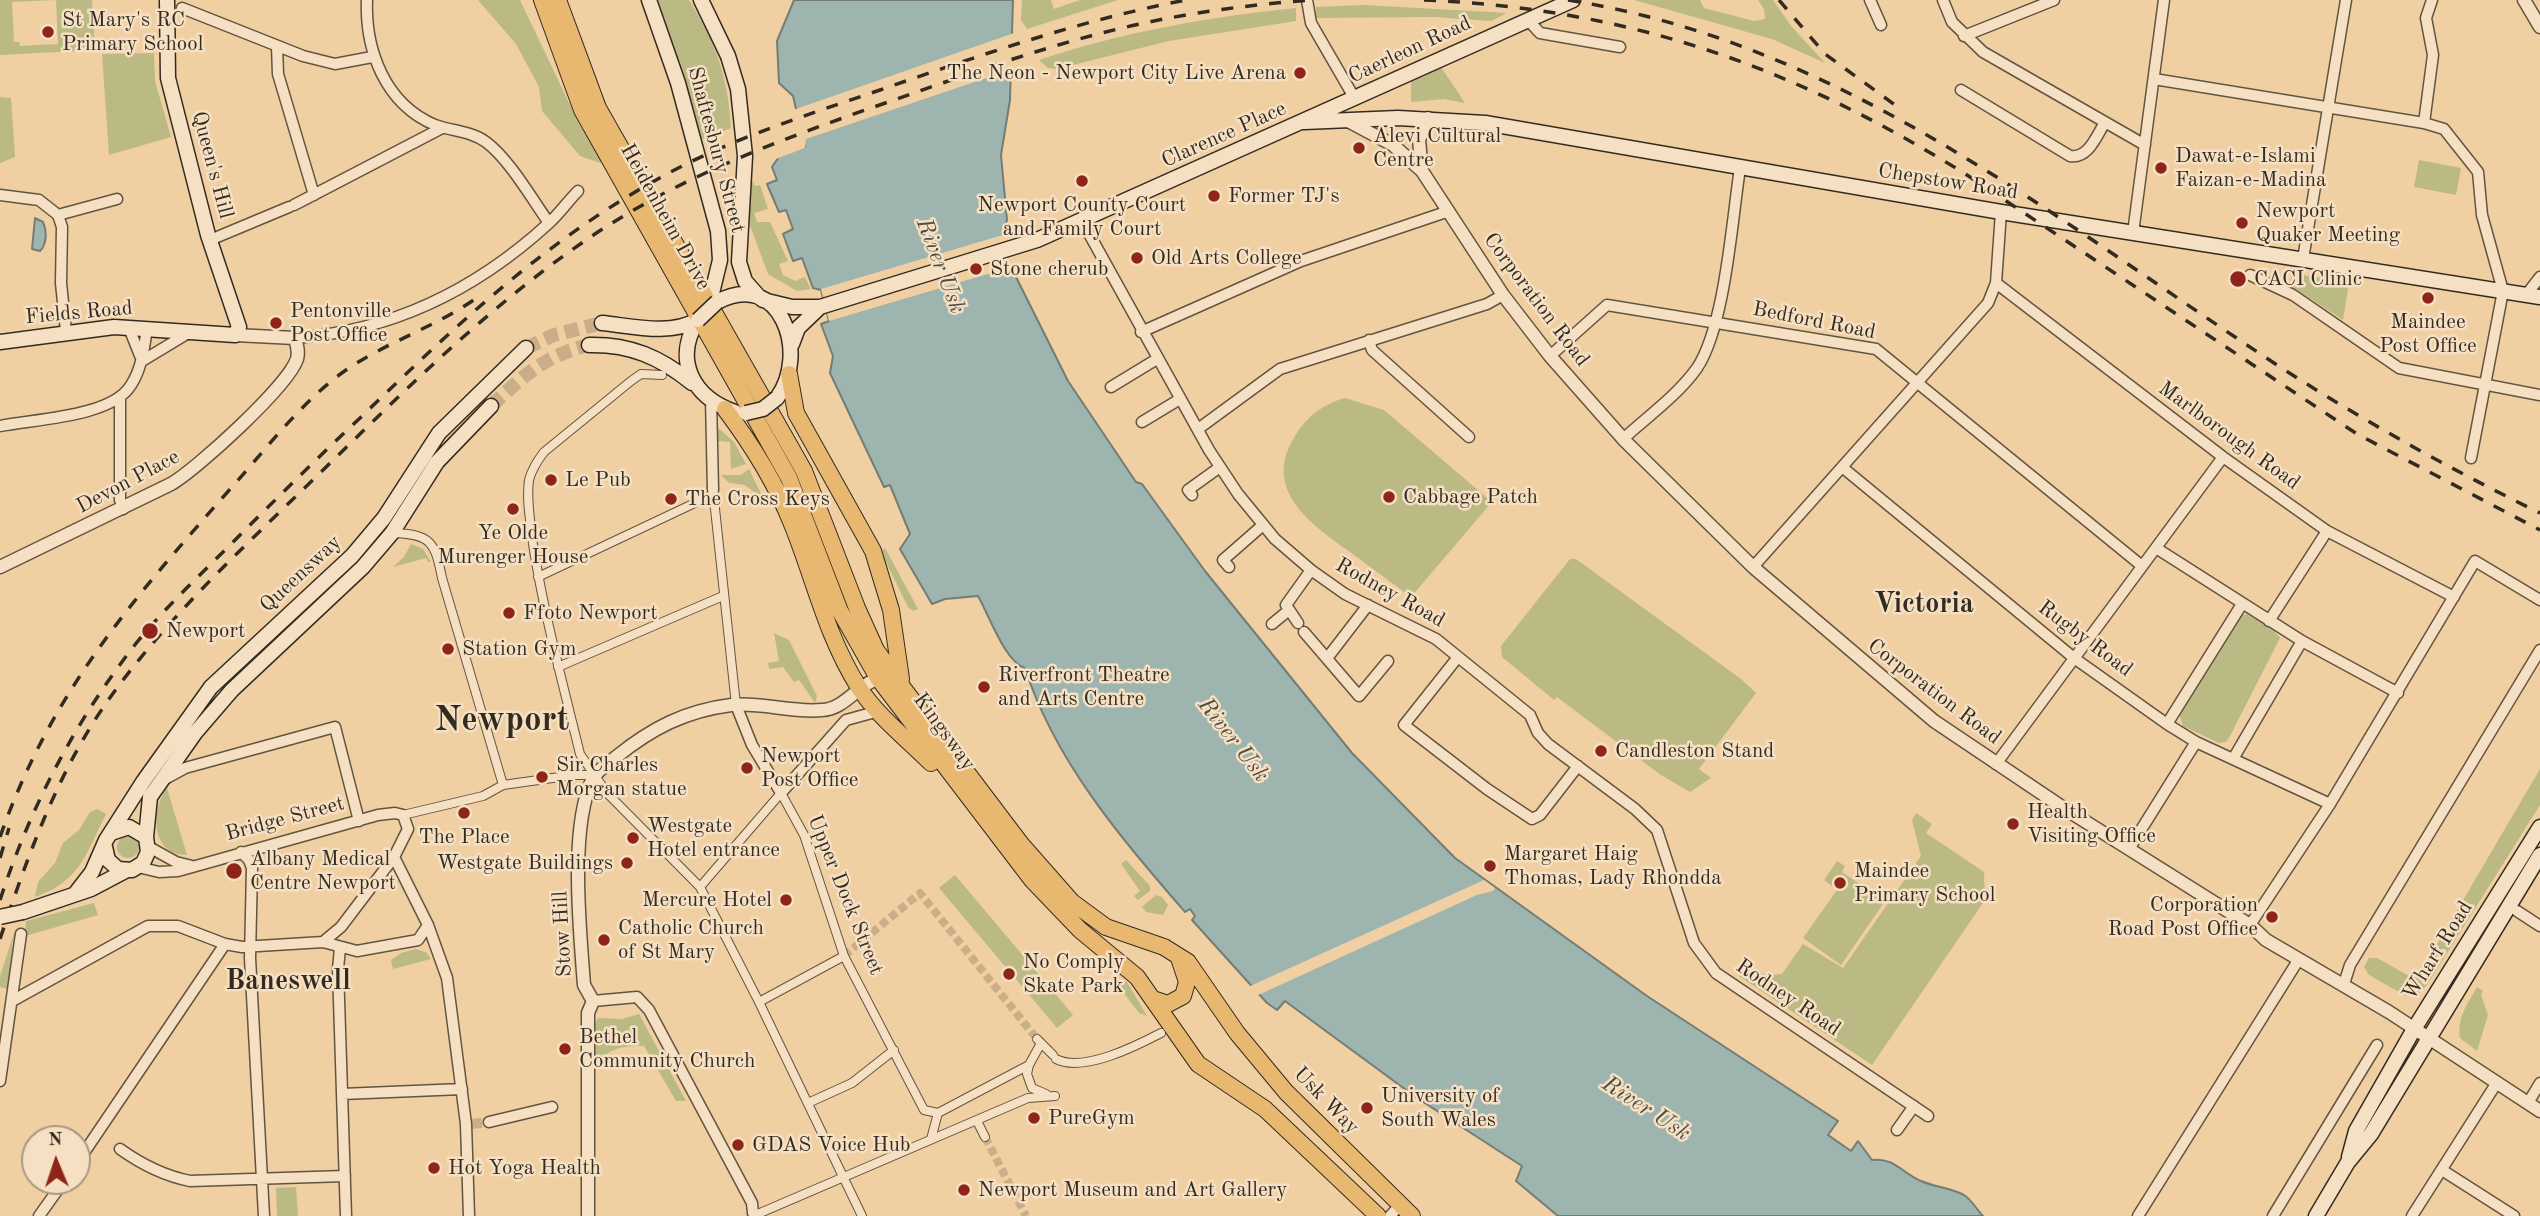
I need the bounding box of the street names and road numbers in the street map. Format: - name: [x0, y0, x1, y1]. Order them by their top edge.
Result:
- street label: Caerleon Road: [1345, 11, 1475, 89]
- street label: Shaftesbury Street: [682, 64, 750, 236]
- street label: Clarence Place: [1158, 96, 1290, 174]
- street label: Queen's Hill: [186, 109, 238, 221]
- street label: Heidenheim Drive: [614, 139, 716, 295]
- street label: Chepstow Road: [1876, 158, 2020, 206]
- street label: Corporation Road: [1478, 228, 1594, 372]
- street label: Fields Road: [24, 296, 134, 330]
- street label: Bedford Road: [1750, 297, 1878, 345]
- street label: Marlborough Road: [2153, 376, 2305, 496]
- street label: Devon Place: [72, 444, 184, 520]
- street label: Queensway: [255, 530, 347, 618]
- street label: Rodney Road: [1331, 553, 1449, 633]
- street label: Rugby Road: [2033, 595, 2137, 683]
- street label: Corporation Road: [1862, 634, 2006, 750]
- street label: Kingsway: [907, 688, 981, 776]
- street label: Bridge Street: [223, 791, 347, 847]
- street label: Upper Dock Street: [801, 811, 889, 979]
- street label: Stow Hill: [548, 890, 578, 978]
- street label: Wharf Road: [2398, 897, 2478, 1005]
- street label: Rodney Road: [1731, 954, 1845, 1042]
- street label: Usk Way: [1288, 1062, 1364, 1140]

